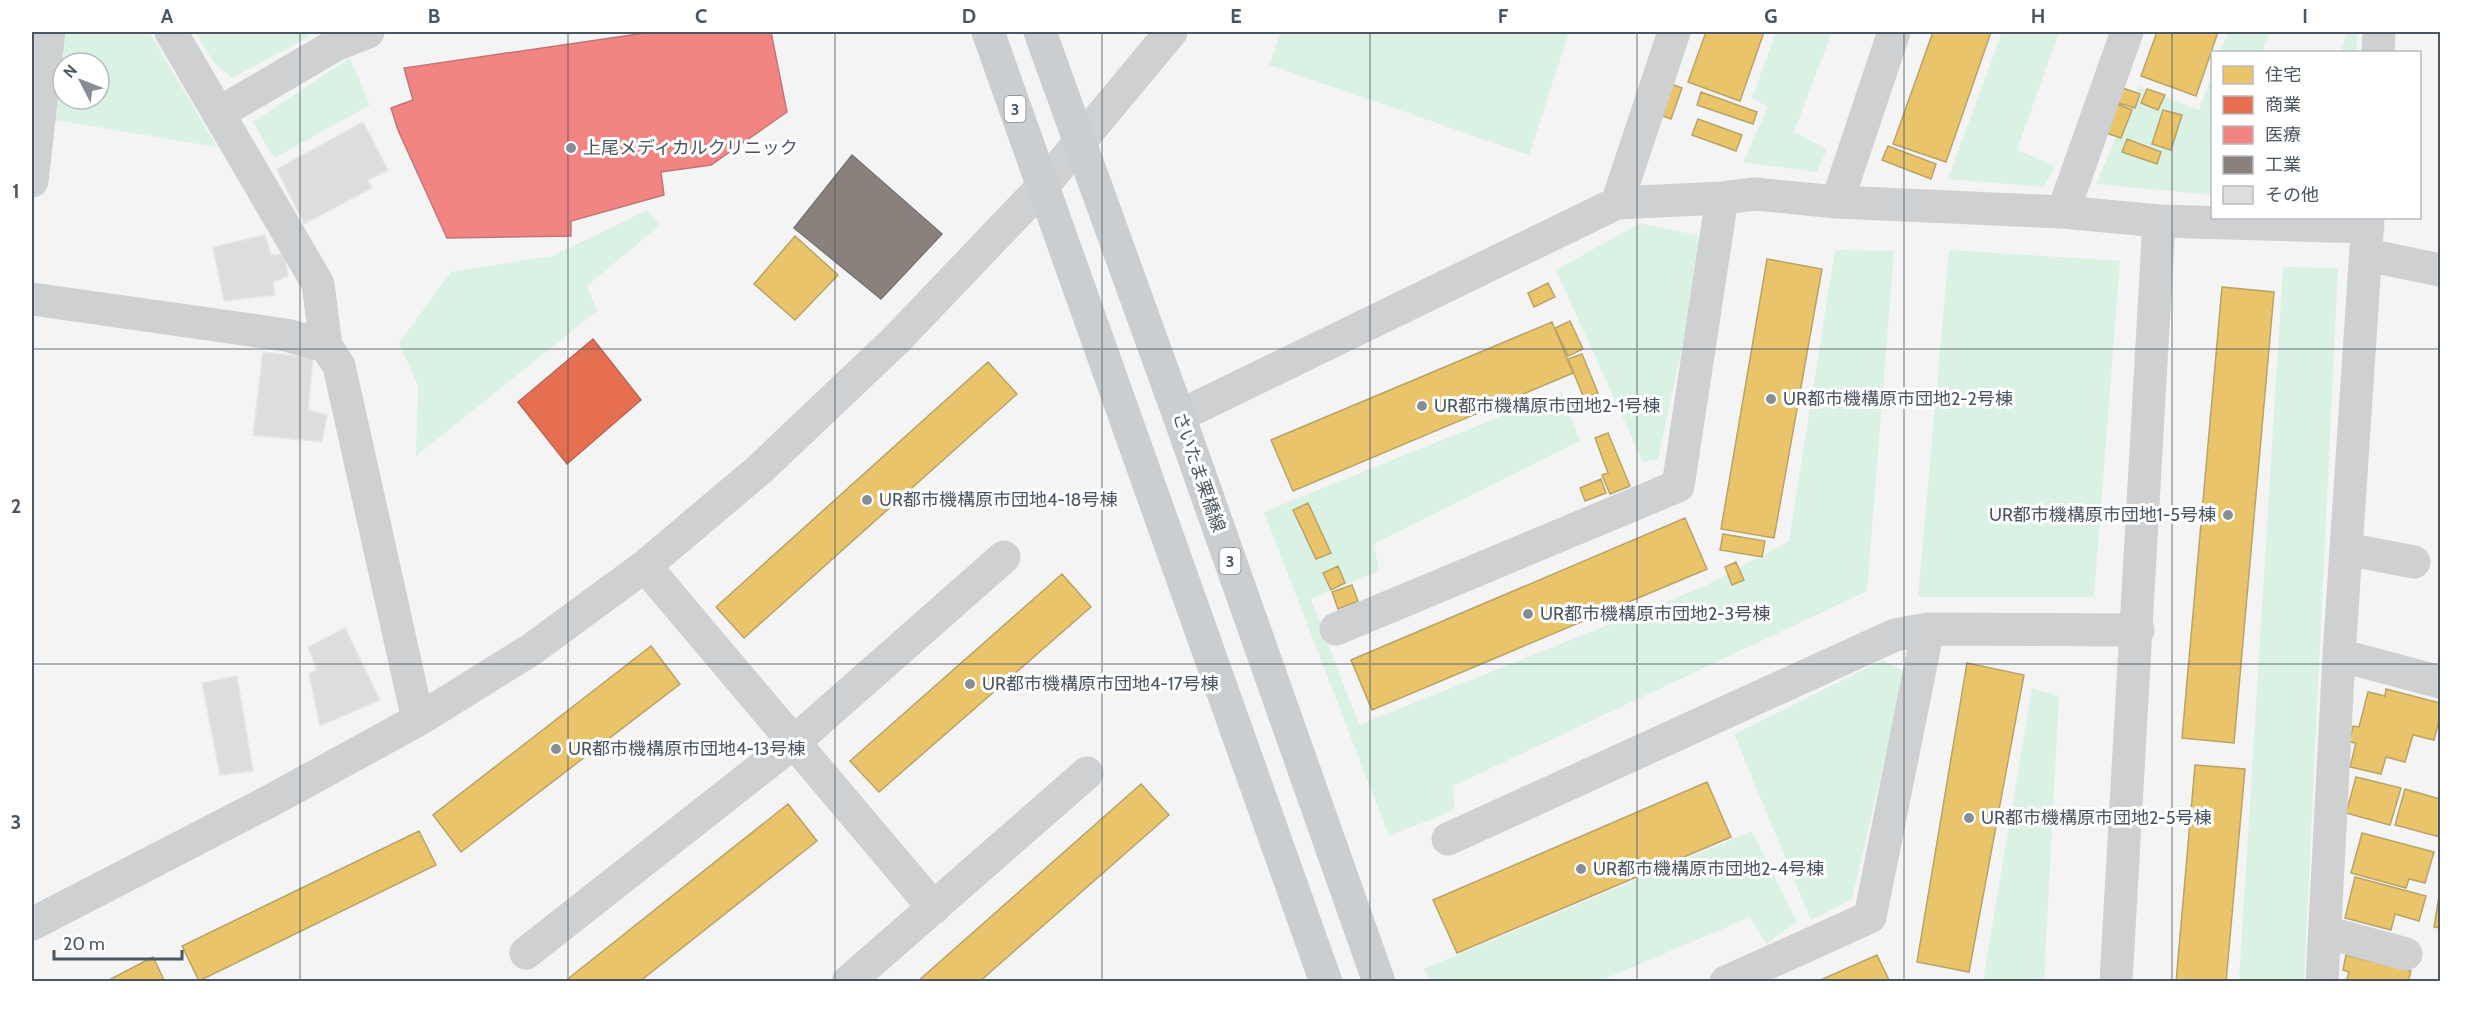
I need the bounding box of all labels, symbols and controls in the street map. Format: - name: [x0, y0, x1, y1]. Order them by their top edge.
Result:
- text: A: [161, 4, 174, 28]
- text: B: [428, 4, 440, 28]
- text: C: [695, 4, 707, 28]
- text: D: [962, 4, 976, 28]
- text: E: [1230, 4, 1242, 28]
- text: F: [1498, 4, 1509, 28]
- text: G: [1764, 4, 1778, 28]
- text: H: [2031, 4, 2045, 28]
- text: I: [2302, 4, 2308, 28]
- north arrow: [51, 51, 111, 111]
- legend: [2211, 51, 2421, 219]
- text: N: [59, 61, 81, 82]
- text: 住宅: [2265, 64, 2301, 86]
- text: 商業: [2265, 94, 2301, 116]
- road number: 3: [1004, 96, 1026, 122]
- text: 医療: [2265, 124, 2301, 146]
- place label: 上尾メディカルクリニック: [583, 137, 798, 159]
- marker: 上尾メディカルクリニック: [564, 141, 578, 155]
- text: 工業: [2265, 154, 2301, 176]
- text: 1: [12, 179, 20, 203]
- text: その他: [2265, 184, 2319, 206]
- place label: UR都市機構原市団地2-2号棟: [1783, 388, 2013, 410]
- marker: UR都市機構原市団地2-2号棟: [1764, 392, 1778, 406]
- place label: UR都市機構原市団地2-1号棟: [1434, 395, 1660, 417]
- marker: UR都市機構原市団地2-1号棟: [1415, 399, 1429, 413]
- street label: さいたま栗橋線: [1168, 409, 1230, 535]
- place label: UR都市機構原市団地4-18号棟: [879, 489, 1117, 511]
- marker: UR都市機構原市団地4-18号棟: [860, 493, 874, 507]
- text: 2: [11, 494, 21, 518]
- place label: UR都市機構原市団地1-5号棟: [1989, 504, 2216, 526]
- marker: UR都市機構原市団地1-5号棟: [2221, 508, 2235, 522]
- road number: 3: [1220, 548, 1240, 574]
- place label: UR都市機構原市団地2-3号棟: [1540, 603, 1770, 625]
- marker: UR都市機構原市団地2-3号棟: [1521, 607, 1535, 621]
- place label: UR都市機構原市団地4-17号棟: [982, 673, 1219, 695]
- marker: UR都市機構原市団地4-17号棟: [963, 677, 977, 691]
- place label: UR都市機構原市団地4-13号棟: [568, 738, 805, 760]
- marker: UR都市機構原市団地4-13号棟: [549, 742, 563, 756]
- place label: UR都市機構原市団地2-5号棟: [1981, 807, 2211, 829]
- text: 3: [11, 810, 21, 834]
- marker: UR都市機構原市団地2-5号棟: [1962, 811, 1976, 825]
- place label: UR都市機構原市団地2-4号棟: [1593, 858, 1824, 880]
- marker: UR都市機構原市団地2-4号棟: [1574, 862, 1588, 876]
- scale bar: [54, 923, 182, 961]
- text: 20 m: [63, 933, 105, 955]

